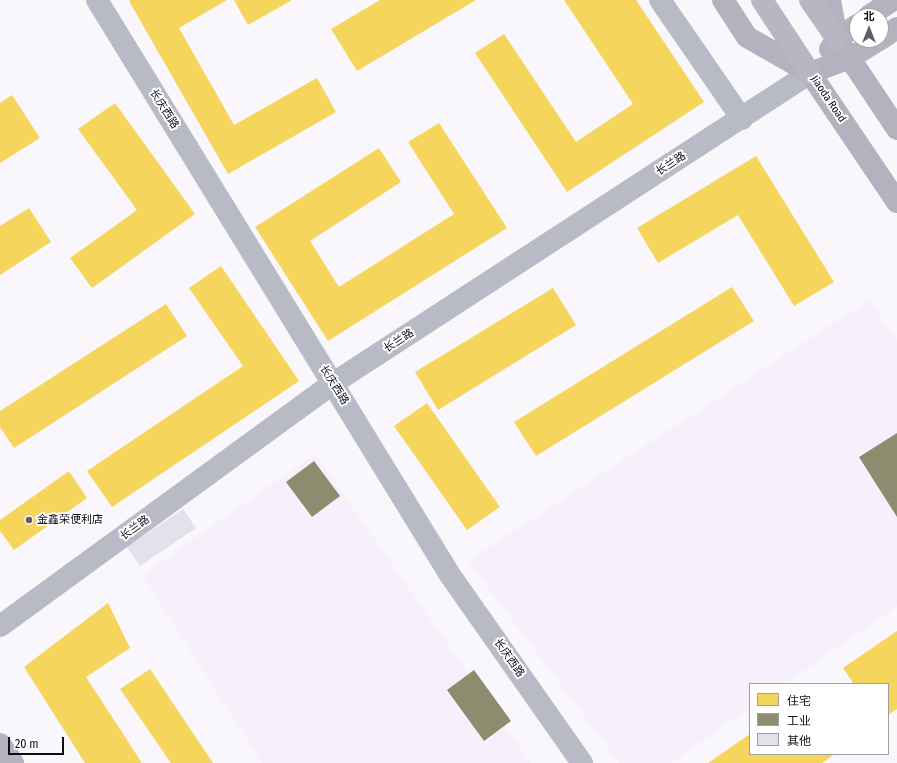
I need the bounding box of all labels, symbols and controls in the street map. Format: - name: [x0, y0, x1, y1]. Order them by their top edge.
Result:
- north arrow: [849, 8, 889, 48]
- text: 北: [864, 10, 875, 23]
- street label: Jiaoda Road: [808, 73, 848, 125]
- street label: 长庆西路: [147, 87, 181, 131]
- street label: 长兰路: [654, 149, 688, 179]
- street label: 长兰路: [382, 326, 416, 356]
- street label: 长庆西路: [317, 363, 351, 407]
- place label: 金鑫荣便利店: [37, 513, 103, 527]
- street label: 长兰路: [118, 513, 152, 543]
- marker: 金鑫荣便利店: [24, 515, 34, 525]
- street label: 长庆西路: [491, 636, 527, 680]
- legend: [749, 683, 889, 755]
- text: 住宅: [787, 694, 811, 708]
- text: 工业: [787, 714, 811, 728]
- scale bar: [10, 729, 66, 755]
- text: 其他: [787, 734, 811, 748]
- text: 20 m: [15, 737, 39, 751]

